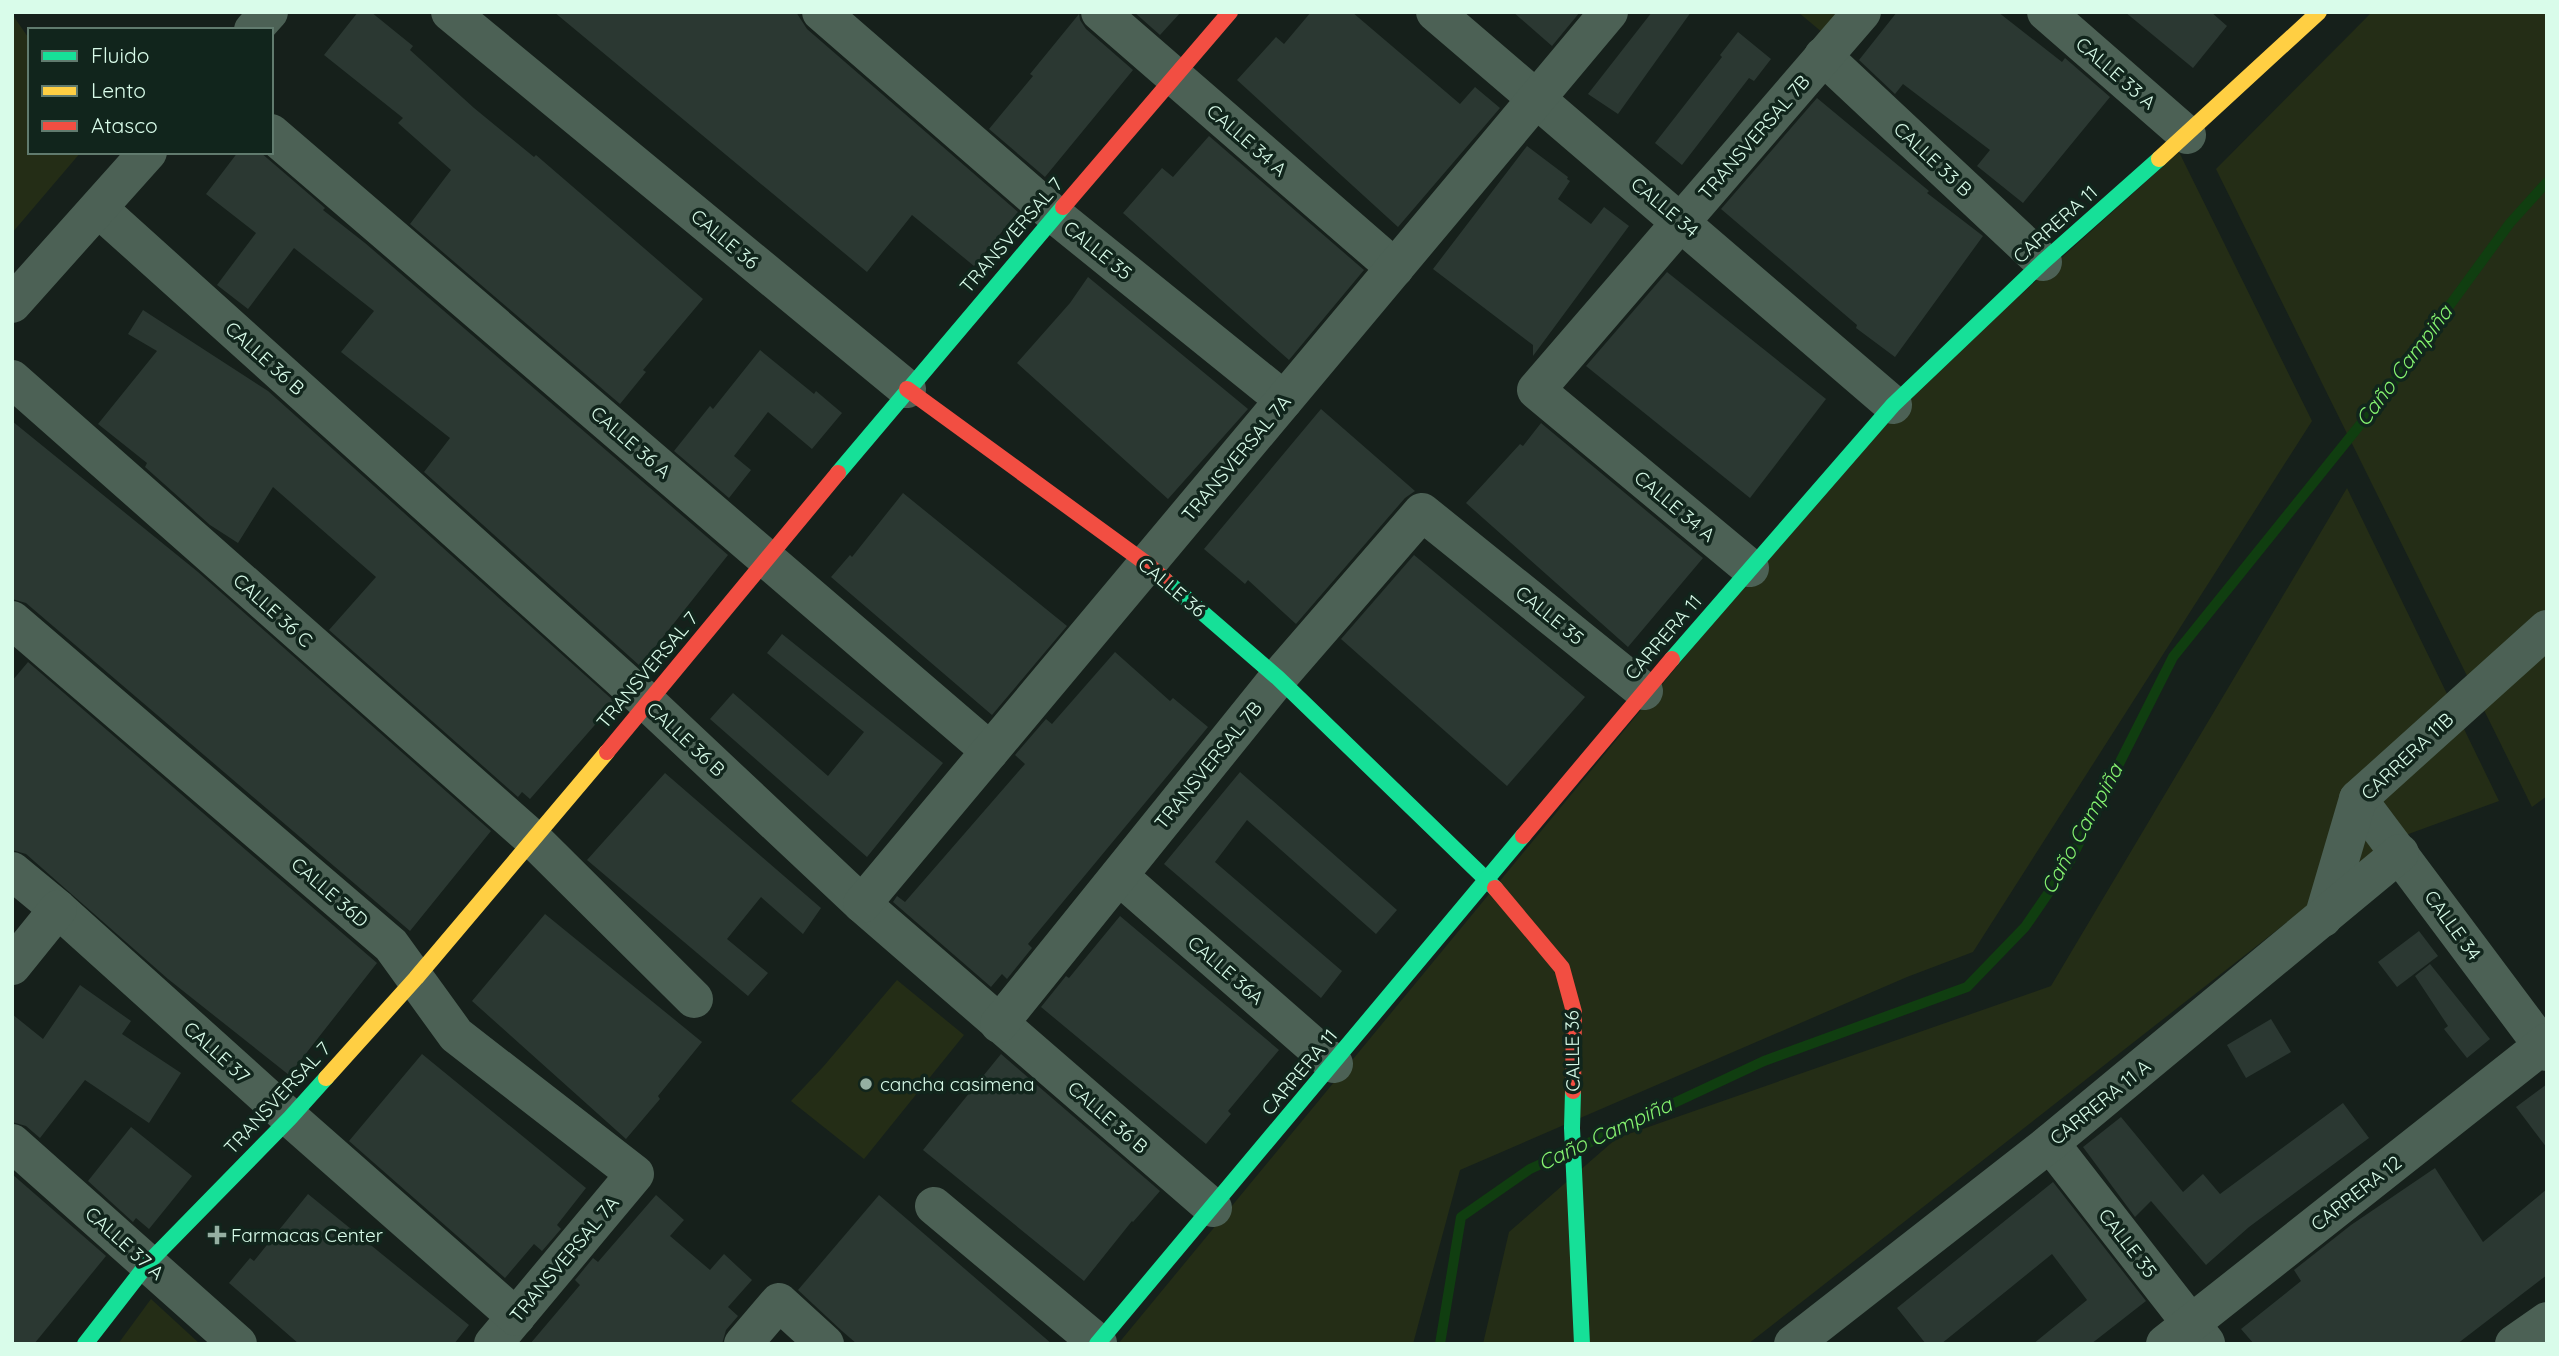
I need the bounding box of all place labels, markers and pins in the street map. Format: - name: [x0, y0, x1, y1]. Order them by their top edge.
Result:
- place label: cancha casimena: [880, 1072, 1035, 1096]
- marker: cancha casimena: [858, 1076, 874, 1092]
- place label: Farmacas Center: [231, 1223, 384, 1247]
- marker: Farmacas Center: [209, 1227, 225, 1243]

